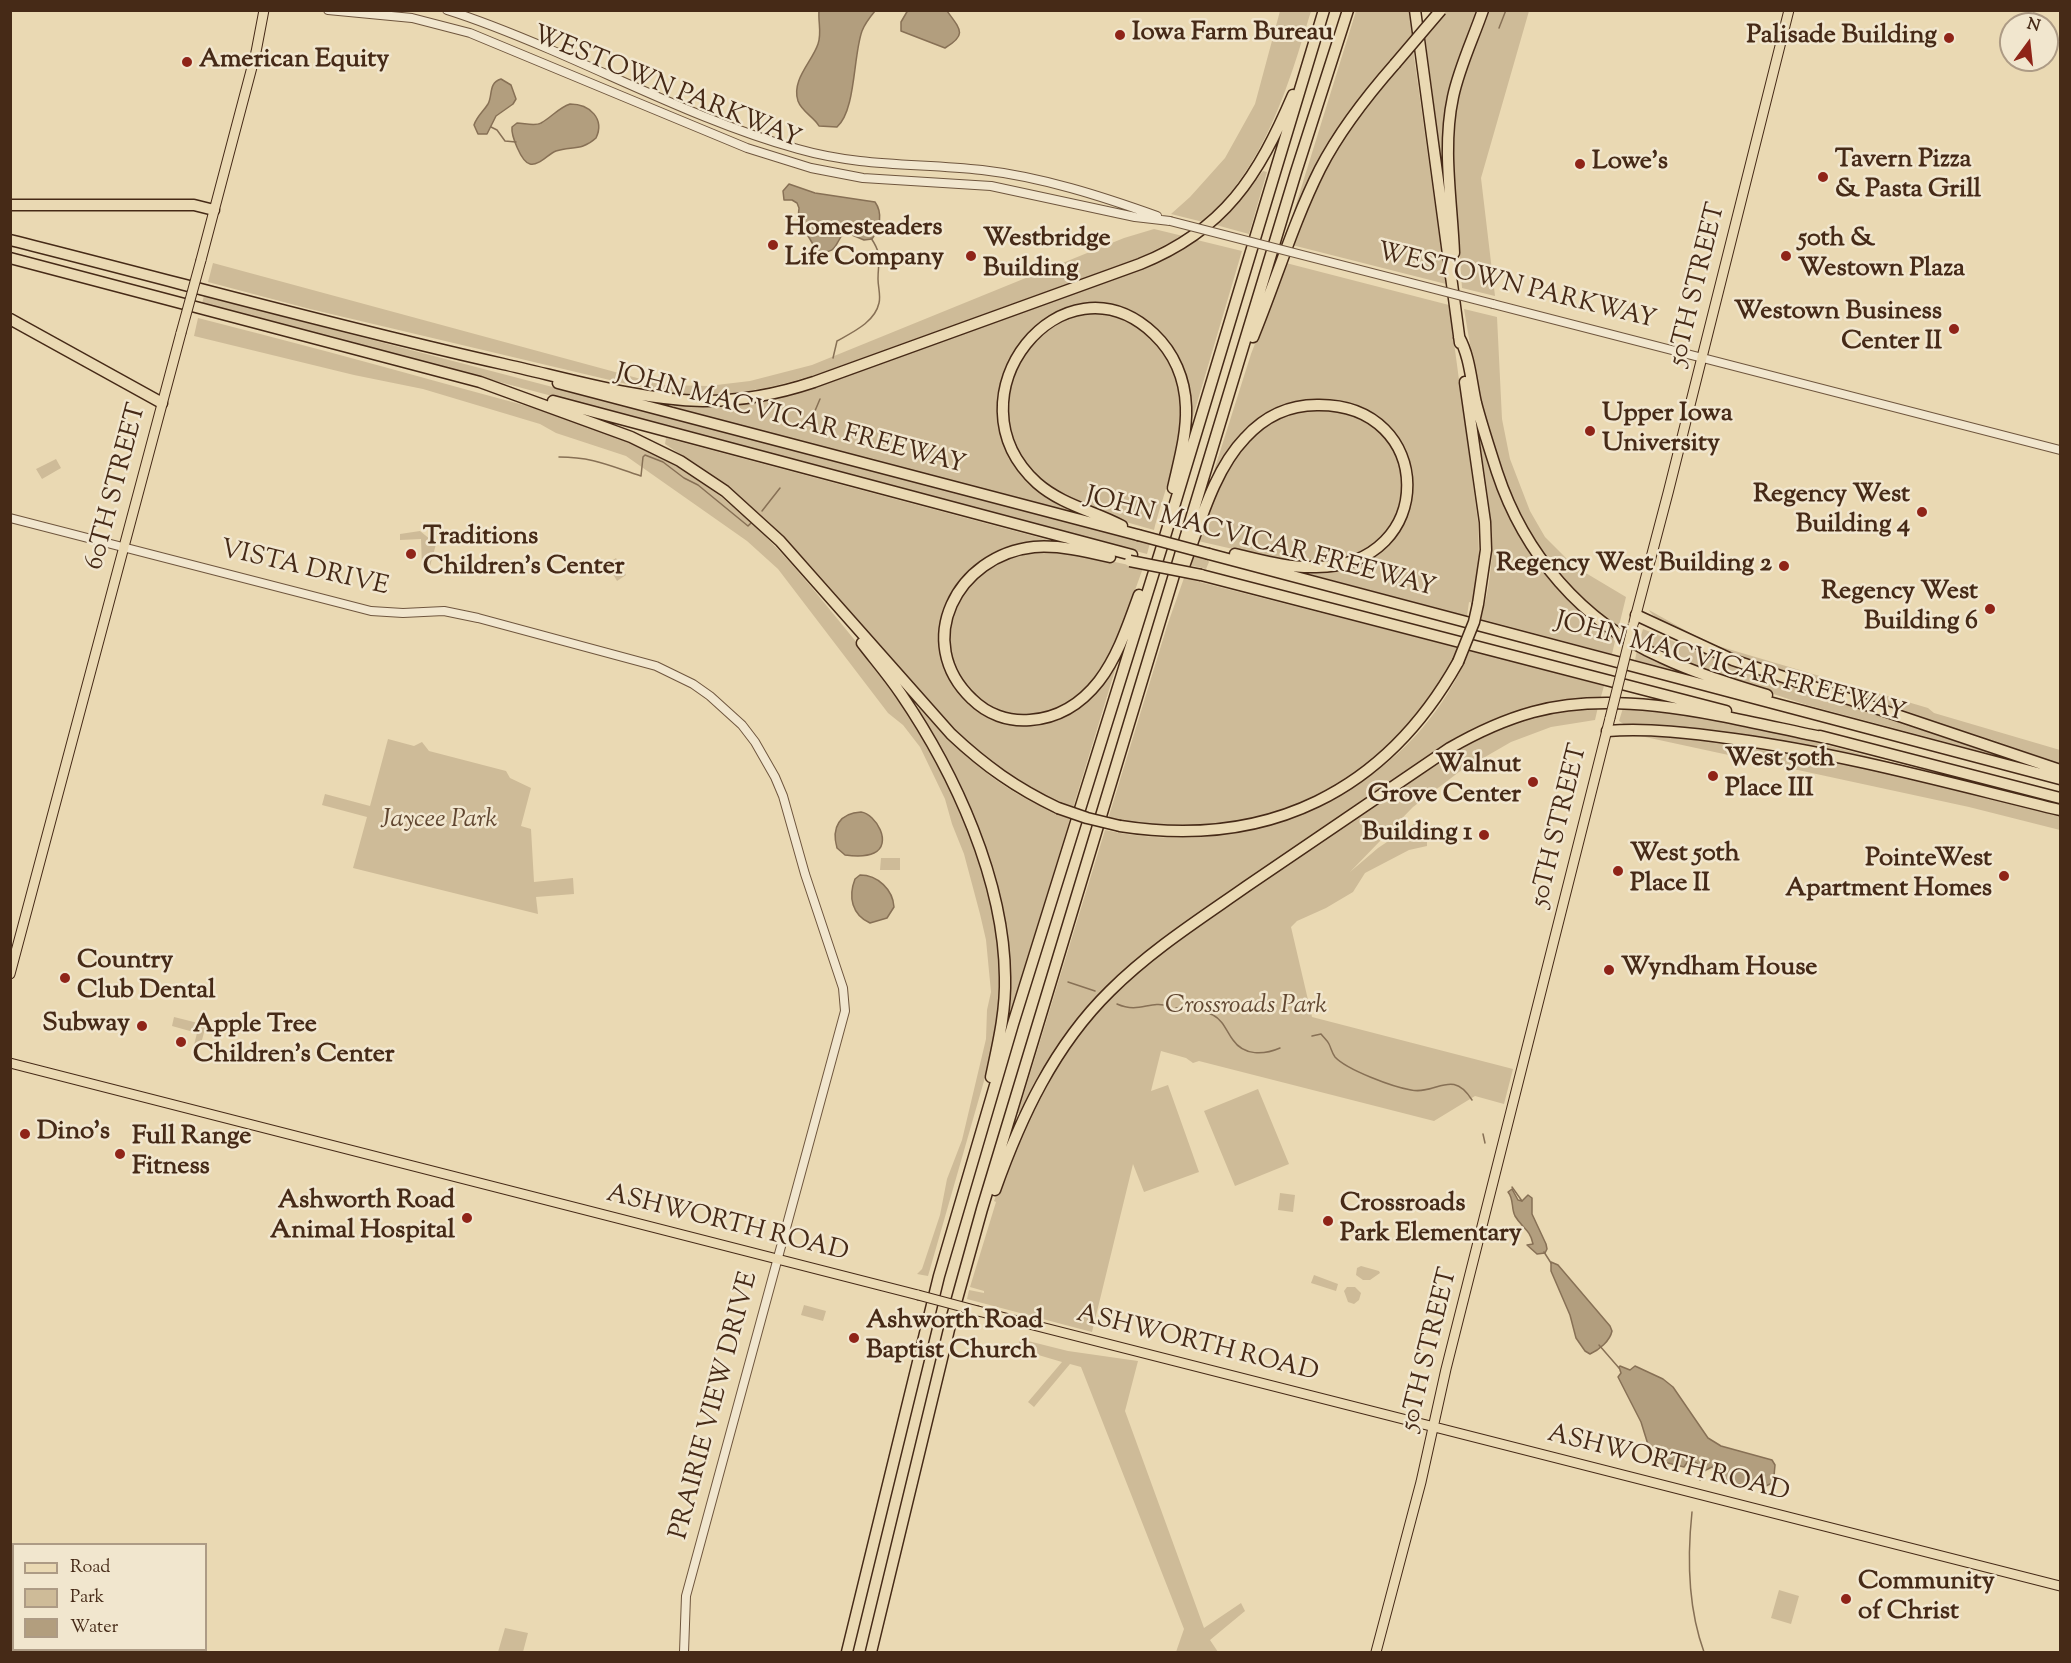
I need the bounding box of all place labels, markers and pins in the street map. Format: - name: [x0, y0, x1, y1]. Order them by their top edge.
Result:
- place label: Iowa Farm Bureau: [1132, 19, 1333, 51]
- place label: Palisade Building: [1747, 22, 1937, 54]
- marker: Iowa Farm Bureau: [1113, 28, 1127, 42]
- marker: Palisade Building: [1942, 31, 1956, 45]
- place label: American Equity: [199, 46, 389, 78]
- marker: American Equity: [180, 55, 194, 69]
- place label: Tavern Pizza & Pasta Grill: [1835, 146, 1981, 207]
- place label: Lowe's: [1592, 148, 1668, 180]
- marker: Lowe's: [1573, 157, 1587, 171]
- marker: Tavern Pizza & Pasta Grill: [1816, 170, 1830, 184]
- place label: Homesteaders Life Company: [785, 214, 944, 276]
- place label: Westbridge Building: [983, 225, 1111, 286]
- place label: 50th & Westown Plaza: [1798, 225, 1965, 286]
- marker: Homesteaders Life Company: [766, 238, 780, 252]
- marker: Westbridge Building: [964, 249, 978, 263]
- marker: 50th & Westown Plaza: [1779, 249, 1793, 263]
- place label: Westown Business Center II: [1734, 298, 1942, 360]
- marker: Westown Business Center II: [1947, 322, 1961, 336]
- place label: Upper Iowa University: [1602, 400, 1733, 461]
- marker: Upper Iowa University: [1583, 424, 1597, 438]
- place label: Regency West Building 4: [1753, 481, 1910, 542]
- marker: Regency West Building 4: [1915, 505, 1929, 519]
- place label: Traditions Children's Center: [423, 523, 625, 584]
- marker: Traditions Children's Center: [404, 547, 418, 561]
- place label: Regency West Building 2: [1496, 550, 1772, 582]
- marker: Regency West Building 2: [1777, 559, 1791, 573]
- place label: Regency West Building 6: [1821, 578, 1978, 640]
- marker: Regency West Building 6: [1983, 602, 1997, 616]
- place label: West 50th Place III: [1725, 745, 1835, 806]
- place label: Walnut Grove Center: [1368, 751, 1521, 812]
- marker: West 50th Place III: [1706, 769, 1720, 783]
- marker: Walnut Grove Center: [1526, 775, 1540, 789]
- place label: Building 1: [1362, 819, 1472, 851]
- marker: Building 1: [1477, 828, 1491, 842]
- place label: West 50th Place II: [1630, 840, 1740, 902]
- place label: PointeWest Apartment Homes: [1785, 845, 1992, 906]
- marker: West 50th Place II: [1611, 864, 1625, 878]
- marker: PointeWest Apartment Homes: [1997, 869, 2011, 883]
- place label: Country Club Dental: [77, 947, 215, 1008]
- place label: Wyndham House: [1621, 954, 1817, 986]
- marker: Wyndham House: [1602, 963, 1616, 977]
- marker: Country Club Dental: [58, 971, 72, 985]
- place label: Subway: [42, 1010, 130, 1042]
- place label: Apple Tree Children's Center: [193, 1011, 395, 1072]
- marker: Subway: [135, 1019, 149, 1033]
- marker: Apple Tree Children's Center: [174, 1035, 188, 1049]
- place label: Dino's: [37, 1118, 110, 1150]
- place label: Full Range Fitness: [132, 1123, 251, 1184]
- marker: Dino's: [18, 1127, 32, 1141]
- marker: Full Range Fitness: [113, 1147, 127, 1161]
- place label: Ashworth Road Animal Hospital: [270, 1187, 455, 1248]
- place label: Crossroads Park Elementary: [1340, 1190, 1522, 1252]
- marker: Ashworth Road Animal Hospital: [460, 1211, 474, 1225]
- marker: Crossroads Park Elementary: [1321, 1214, 1335, 1228]
- place label: Ashworth Road Baptist Church: [866, 1307, 1043, 1368]
- marker: Ashworth Road Baptist Church: [847, 1331, 861, 1345]
- place label: Community of Christ: [1858, 1568, 1995, 1630]
- marker: Community of Christ: [1839, 1592, 1853, 1606]

